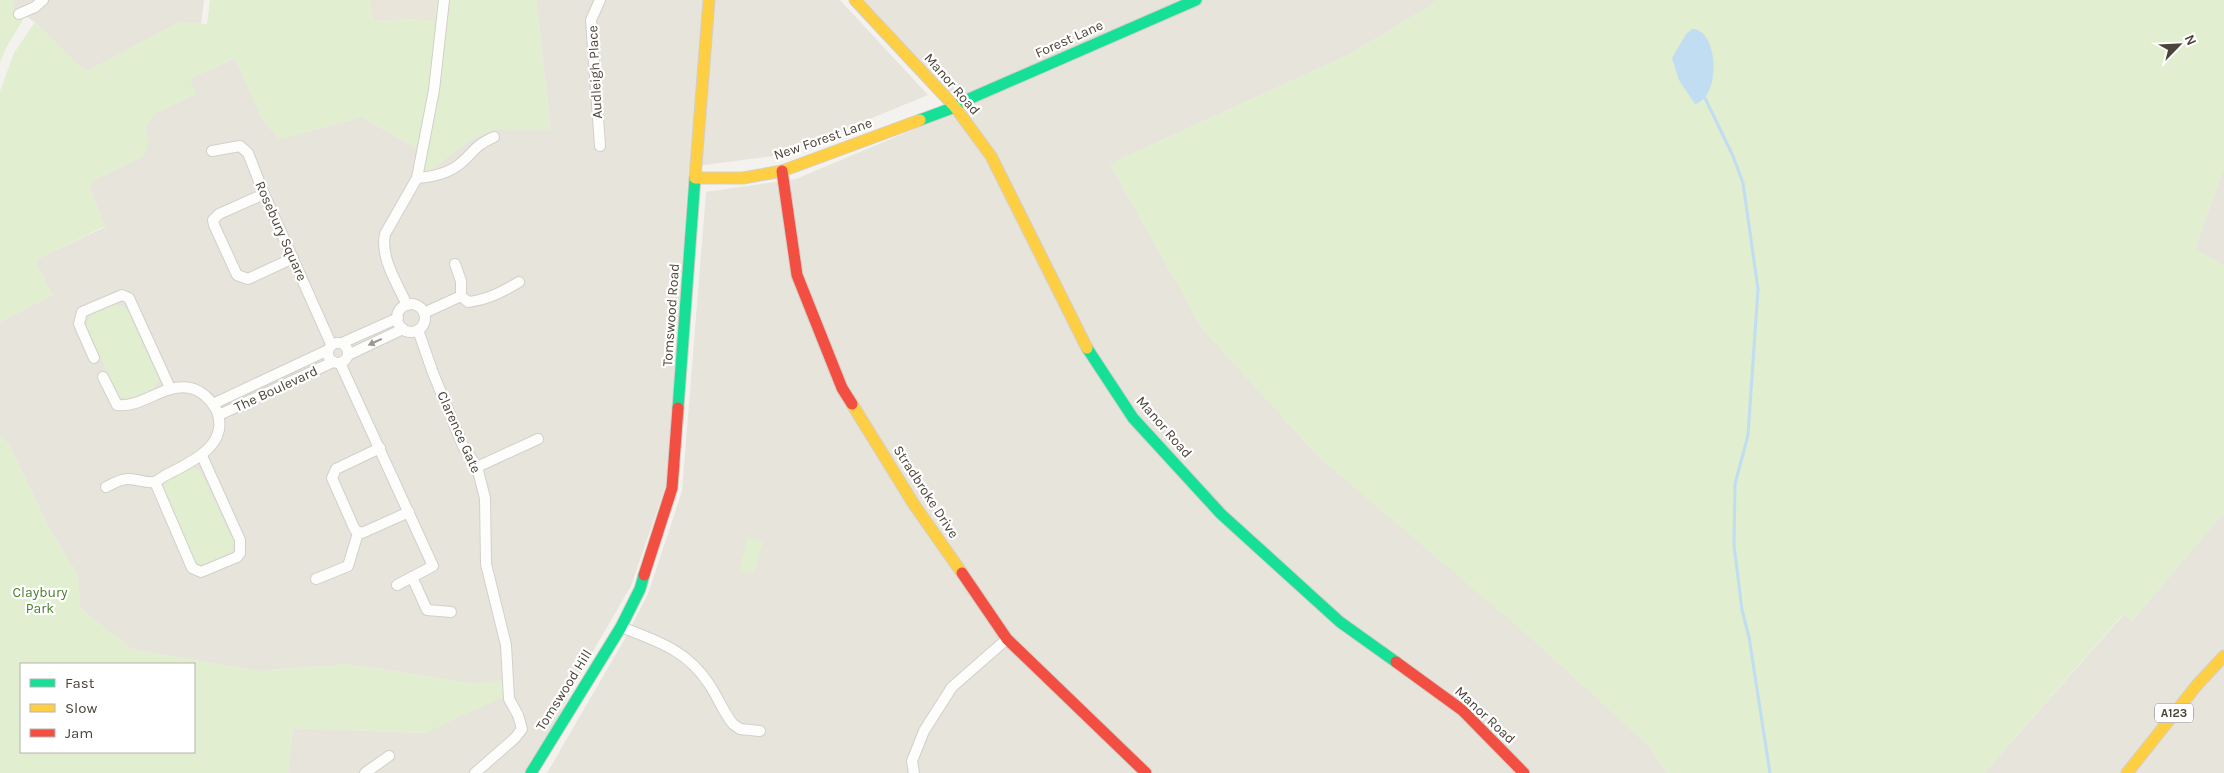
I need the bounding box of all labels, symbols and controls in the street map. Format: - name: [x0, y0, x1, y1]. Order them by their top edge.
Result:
- street label: Forest Lane: [1032, 16, 1106, 62]
- north arrow: [2154, 20, 2204, 70]
- street label: Audleigh Place: [584, 25, 606, 119]
- text: N: [2181, 32, 2200, 48]
- street label: Manor Road: [921, 50, 983, 118]
- street label: New Forest Lane: [772, 114, 874, 164]
- street label: Rosebury Square: [251, 178, 311, 284]
- street label: Tomswood Road: [659, 263, 683, 367]
- one-way arrow: [368, 339, 382, 347]
- street label: The Boulevard: [232, 362, 320, 416]
- street label: Clarence Gate: [433, 388, 485, 476]
- street label: Manor Road: [1133, 393, 1195, 461]
- street label: Stradbroke Drive: [890, 443, 962, 541]
- park label: Claybury Park: [12, 584, 68, 617]
- street label: Tomswood Hill: [532, 646, 596, 734]
- legend: [20, 663, 195, 753]
- text: Fast: [65, 674, 95, 692]
- street label: Manor Road: [1451, 683, 1519, 747]
- text: Slow: [65, 699, 97, 717]
- road number: A123: [2155, 704, 2193, 722]
- text: Jam: [65, 724, 93, 742]

